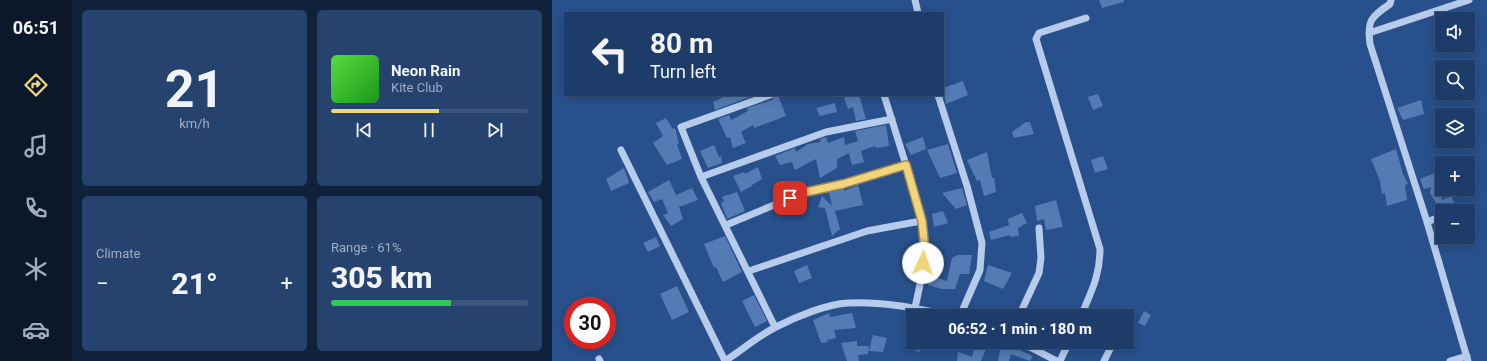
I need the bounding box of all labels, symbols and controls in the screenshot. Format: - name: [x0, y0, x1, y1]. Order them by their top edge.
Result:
- map controls: [1435, 12, 1475, 244]
- button: sound: [1435, 12, 1475, 52]
- text: 06:51: [13, 17, 59, 38]
- text: 80 m: [650, 27, 713, 60]
- icon: left: [584, 28, 636, 80]
- text: 21: [165, 59, 224, 120]
- button: search: [1435, 60, 1475, 100]
- text: Turn left: [650, 61, 716, 82]
- text: Neon Rain: [391, 62, 460, 80]
- icon: directions: [22, 71, 50, 99]
- text: Kite Club: [391, 80, 443, 95]
- button: layers: [1435, 108, 1475, 148]
- text: km/h: [179, 116, 210, 131]
- icon: previous: [353, 119, 375, 141]
- icon: pause: [418, 119, 440, 141]
- icon: next: [484, 119, 506, 141]
- icon: music: [22, 132, 50, 160]
- button: +: [1435, 156, 1475, 196]
- pin: [773, 181, 807, 215]
- icon: arrive: [779, 187, 801, 209]
- icon: phone: [22, 194, 50, 222]
- button: −: [1435, 204, 1475, 244]
- text: Range · 61%: [331, 240, 401, 255]
- position arrow: [902, 242, 944, 284]
- text: Climate: [96, 246, 140, 261]
- icon: climate: [22, 255, 50, 283]
- text: 305 km: [331, 260, 433, 295]
- text: 21°: [171, 266, 218, 301]
- text: −: [96, 271, 109, 296]
- text: +: [281, 271, 293, 296]
- speed limit sign: 30: [564, 297, 616, 349]
- icon: car: [22, 316, 50, 344]
- text: 06:52 · 1 min · 180 m: [948, 320, 1092, 338]

